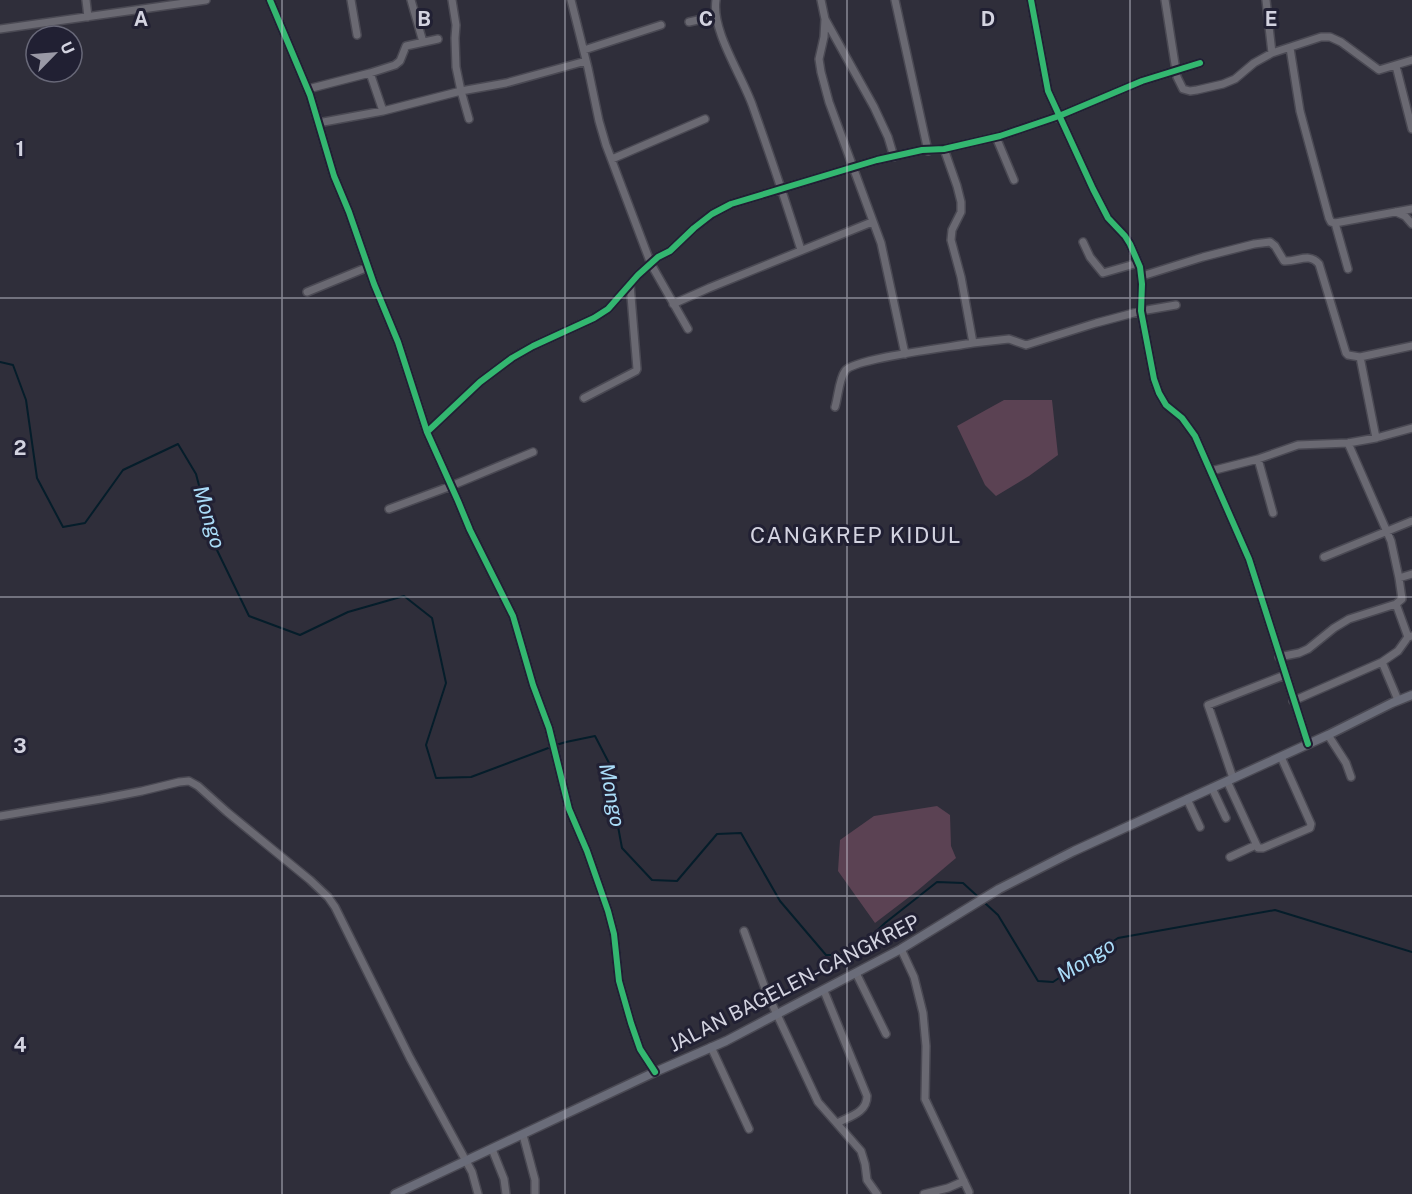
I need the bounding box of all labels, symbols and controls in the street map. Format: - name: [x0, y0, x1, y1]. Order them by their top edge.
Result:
- text: A: [134, 7, 148, 31]
- text: B: [417, 7, 431, 31]
- text: C: [699, 7, 713, 31]
- text: D: [981, 7, 995, 31]
- text: E: [1265, 7, 1277, 31]
- north arrow: [24, 24, 84, 84]
- text: U: [56, 39, 78, 57]
- text: 1: [16, 137, 24, 161]
- text: 2: [14, 436, 26, 460]
- water label: Mongo: [188, 482, 231, 551]
- district label: CANGKREP KIDUL: [750, 522, 962, 548]
- text: 3: [13, 734, 27, 758]
- water label: Mongo: [594, 761, 631, 829]
- street label: JALAN BAGELEN-CANGKREP: [665, 909, 923, 1057]
- water label: Mongo: [1052, 932, 1120, 987]
- text: 4: [13, 1033, 27, 1057]

